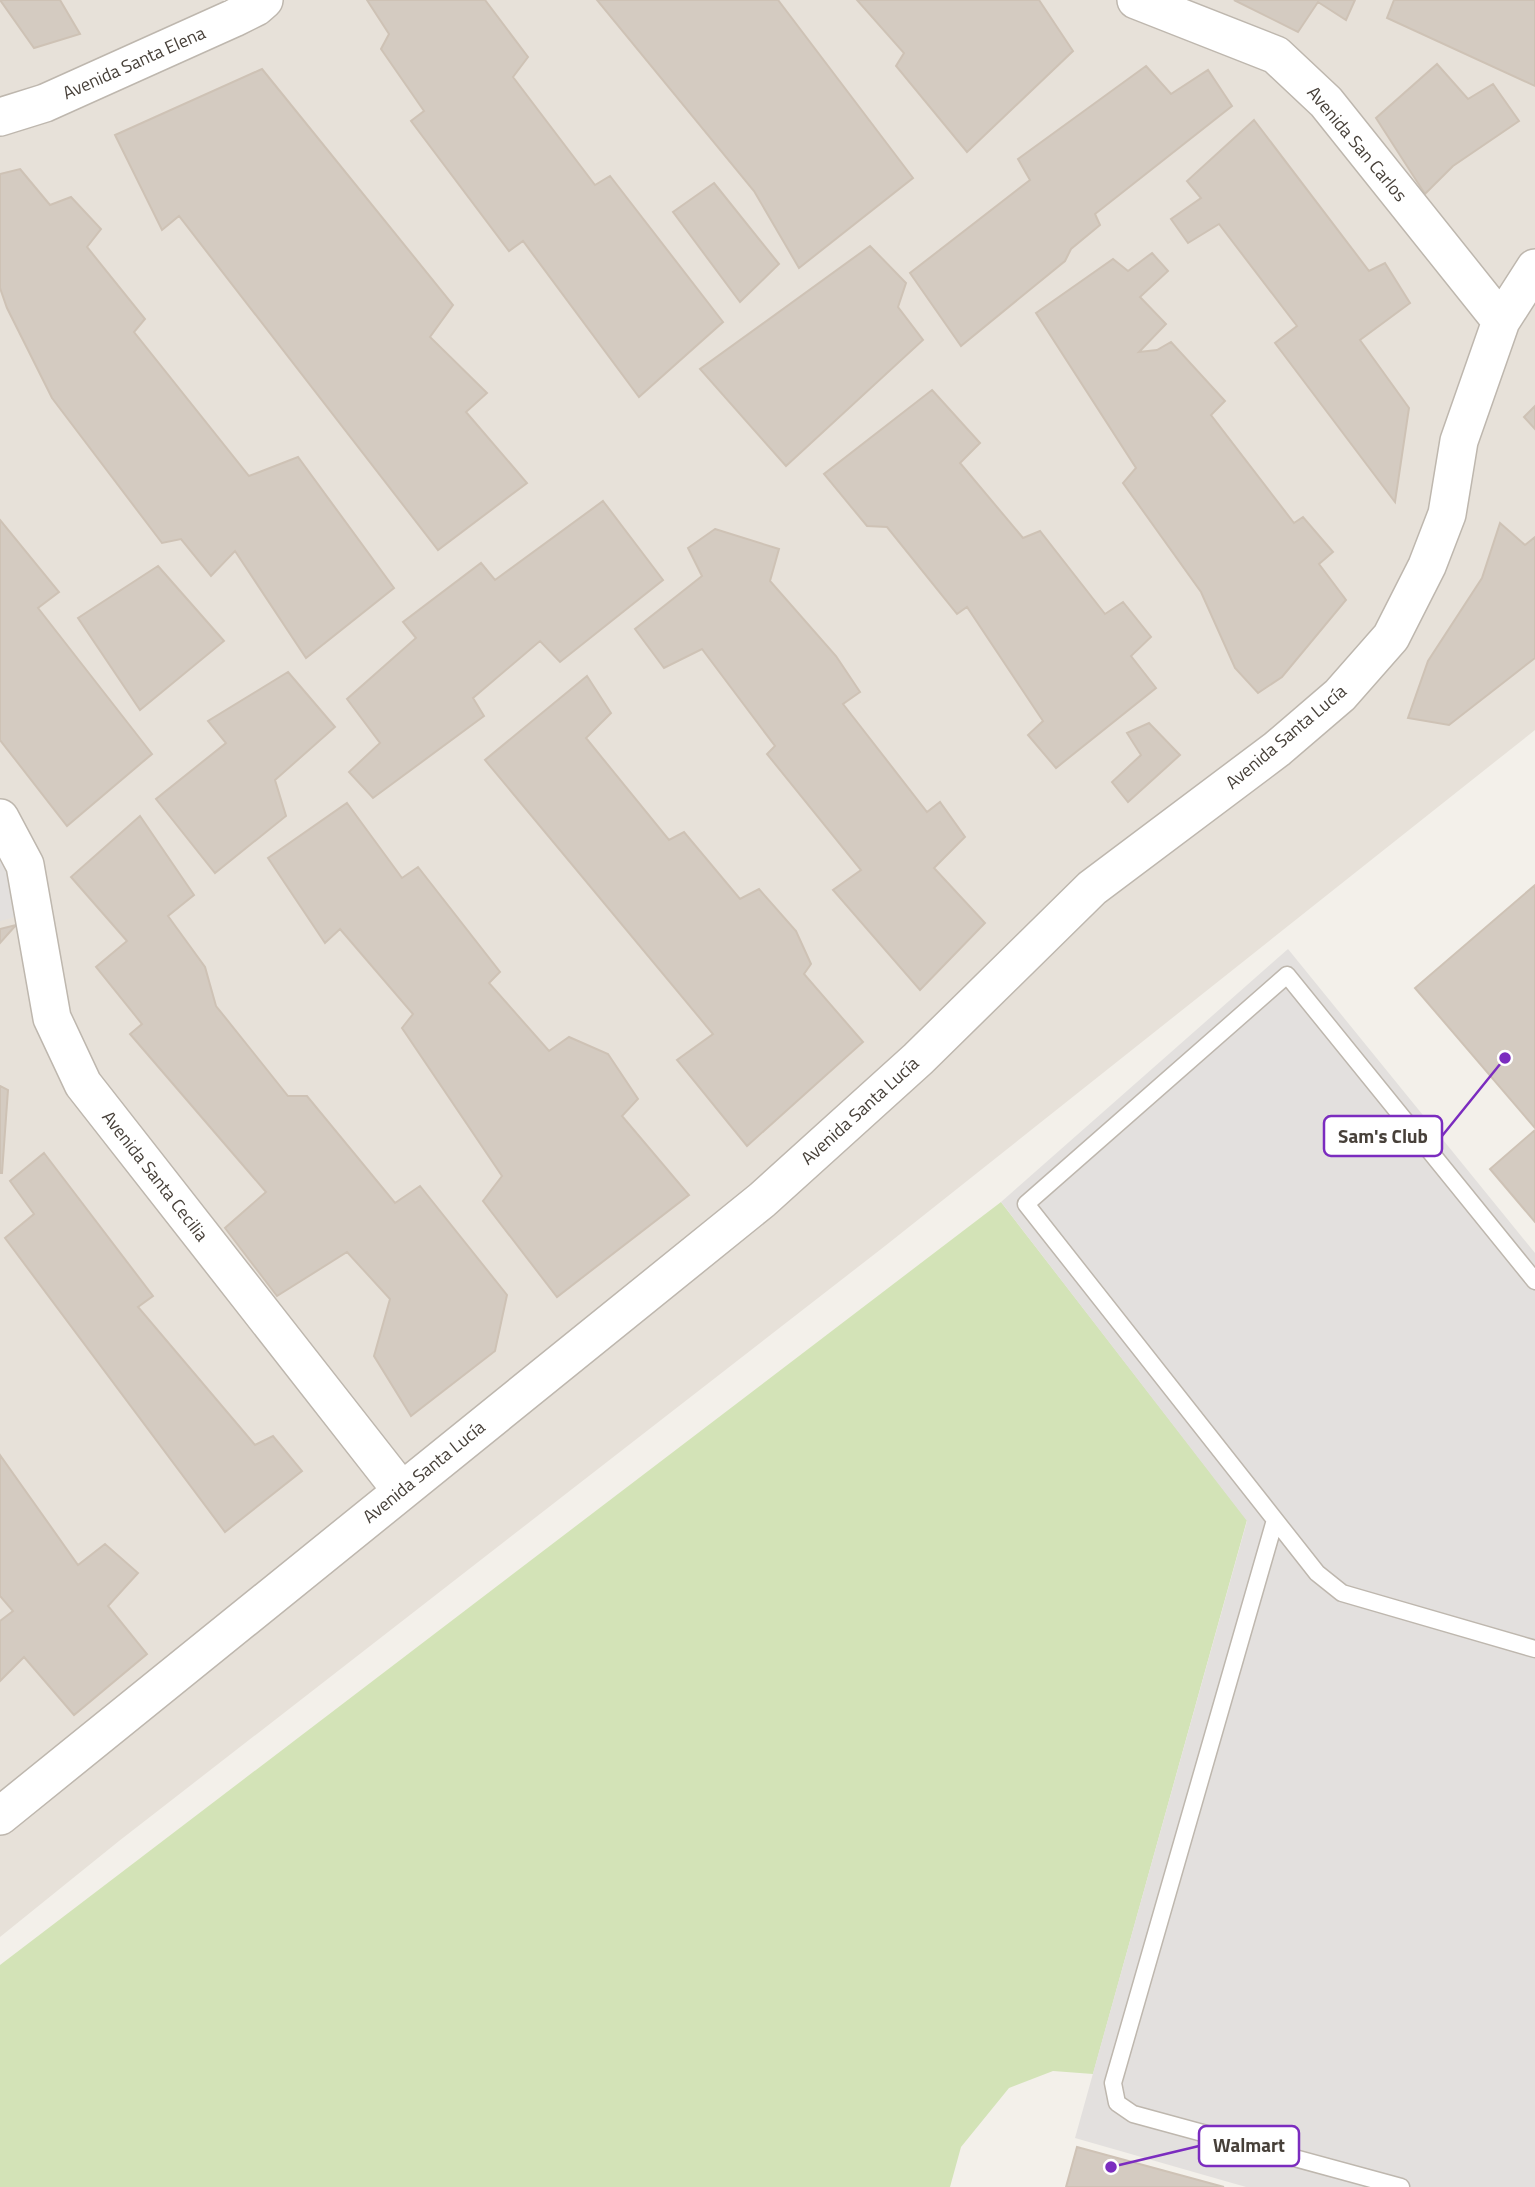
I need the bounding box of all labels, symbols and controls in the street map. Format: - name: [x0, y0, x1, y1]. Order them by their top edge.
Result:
- street label: Avenida Santa Elena: [58, 19, 209, 106]
- street label: Avenida San Carlos: [1301, 80, 1414, 207]
- street label: Avenida Santa Lucía: [1219, 678, 1352, 795]
- street label: Avenida Santa Lucía: [795, 1050, 925, 1171]
- street label: Avenida Santa Cecilia: [96, 1105, 215, 1247]
- callout: Sam's Club: [1324, 1116, 1442, 1156]
- text: Sam's Club: [1338, 1121, 1428, 1150]
- street label: Avenida Santa Lucía: [357, 1414, 491, 1530]
- callout: Walmart: [1199, 2126, 1299, 2166]
- text: Walmart: [1213, 2130, 1285, 2159]

